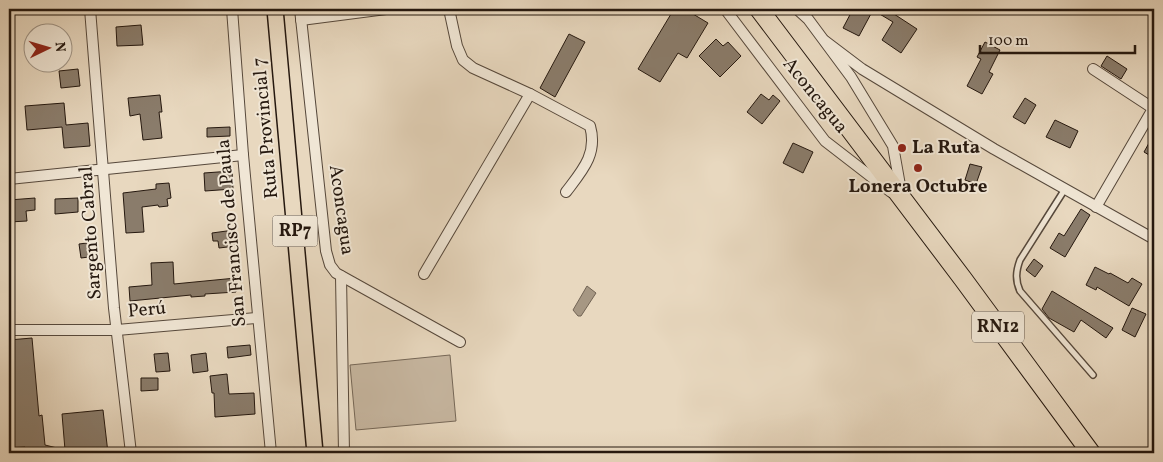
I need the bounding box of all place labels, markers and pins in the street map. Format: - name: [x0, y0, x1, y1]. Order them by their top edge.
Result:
- place label: La Ruta: [912, 135, 980, 161]
- marker: La Ruta: [896, 142, 908, 154]
- marker: Lonera Octubre: [912, 162, 924, 174]
- place label: Lonera Octubre: [848, 174, 988, 200]

